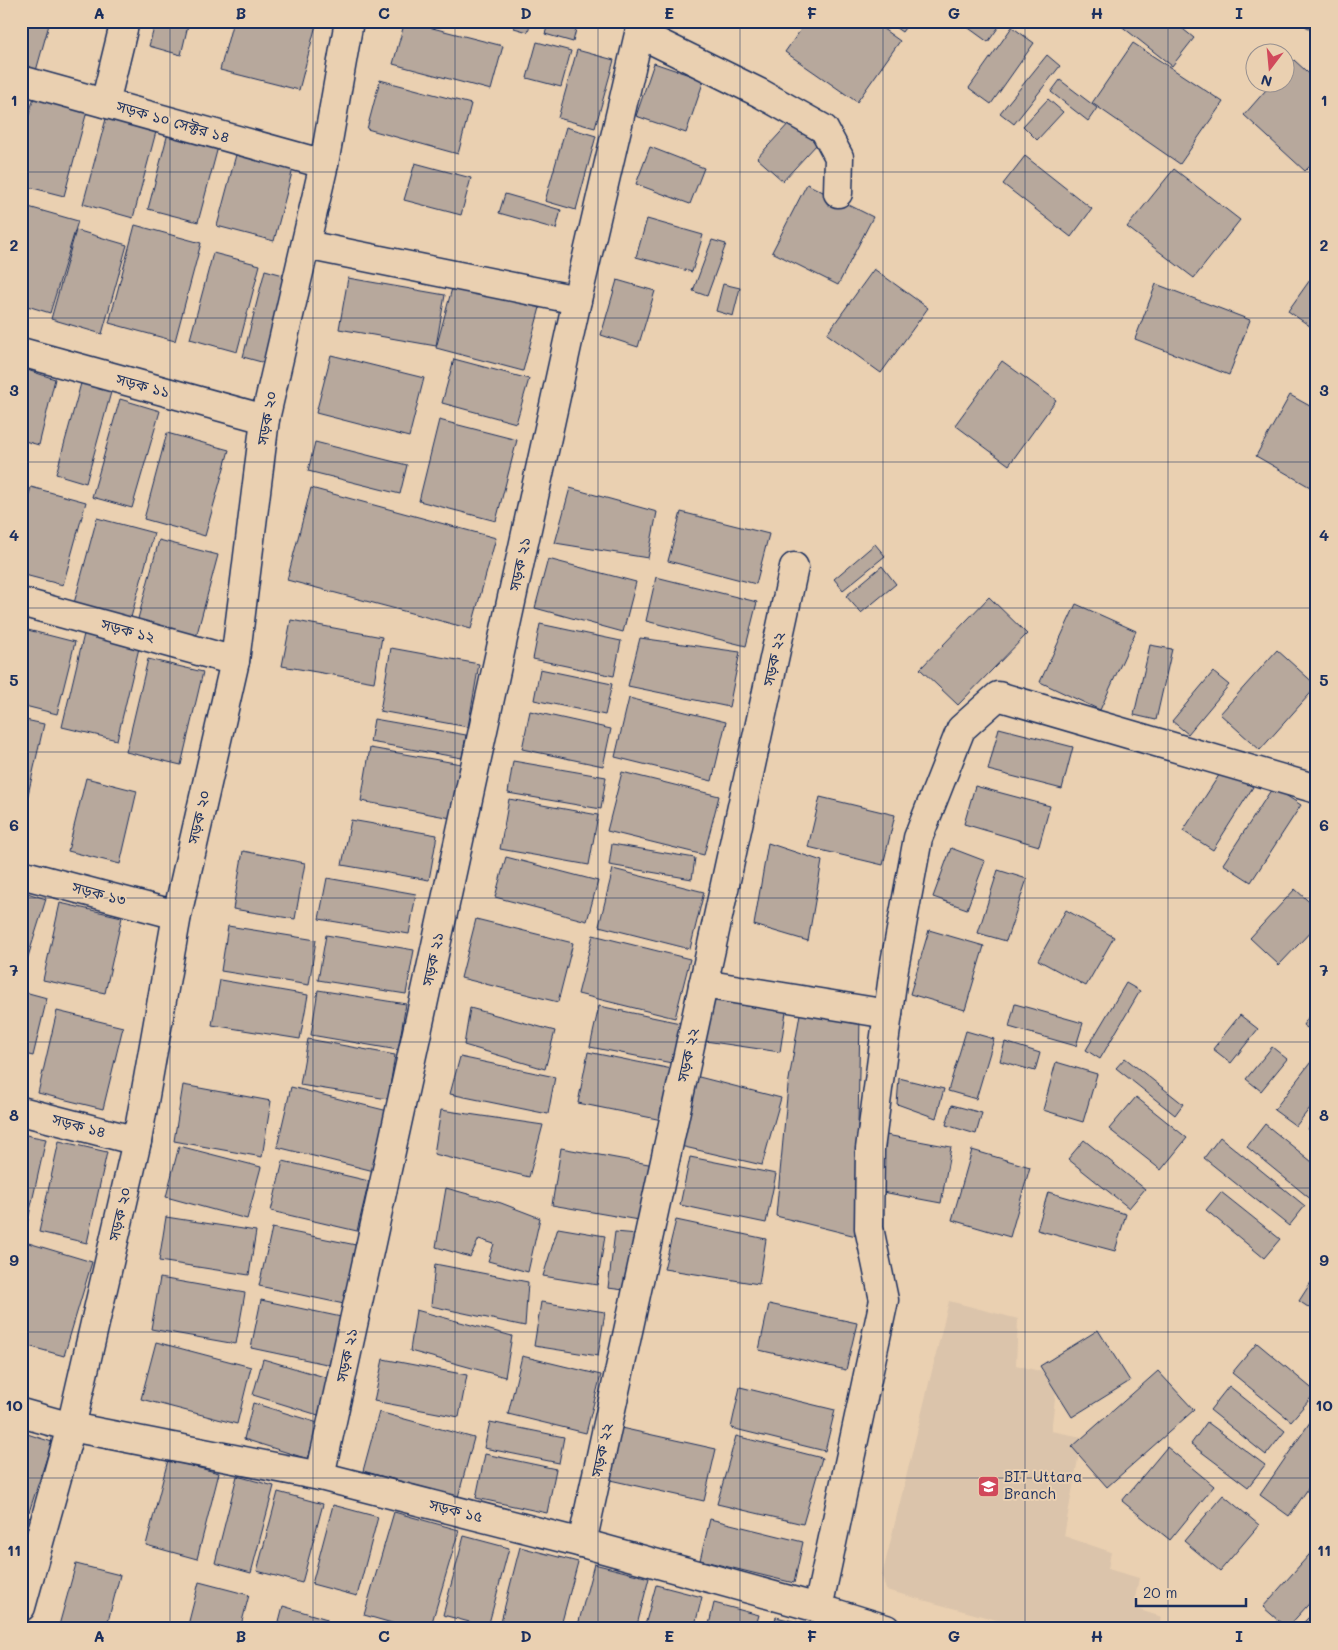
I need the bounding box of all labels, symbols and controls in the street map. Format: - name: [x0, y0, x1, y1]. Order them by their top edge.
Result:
- text: A: [93, 2, 105, 23]
- text: B: [236, 2, 246, 23]
- text: C: [378, 2, 390, 23]
- text: D: [520, 2, 532, 23]
- text: E: [664, 2, 674, 23]
- text: F: [807, 2, 817, 23]
- text: G: [948, 2, 960, 23]
- text: H: [1091, 2, 1103, 23]
- text: I: [1235, 2, 1243, 23]
- north arrow: [1246, 42, 1296, 92]
- text: N: [1259, 70, 1274, 92]
- text: 1: [10, 89, 18, 110]
- text: 1: [1320, 89, 1328, 110]
- street label: সড়ক ১০ সেক্টর ১৪: [113, 95, 232, 147]
- text: 2: [10, 234, 19, 255]
- text: 2: [1320, 234, 1329, 255]
- street label: সড়ক ১১: [113, 368, 172, 402]
- text: 3: [9, 379, 19, 400]
- text: 3: [1319, 379, 1329, 400]
- street label: সড়ক ২০: [251, 389, 281, 447]
- text: 4: [9, 524, 19, 545]
- text: 4: [1319, 524, 1329, 545]
- street label: সড়ক ২১: [503, 535, 534, 594]
- street label: সড়ক ১২: [98, 613, 157, 647]
- street label: সড়ক ২২: [757, 630, 789, 689]
- text: 5: [9, 669, 19, 690]
- text: 5: [1319, 669, 1329, 690]
- street label: সড়ক ২০: [182, 788, 214, 847]
- text: 6: [9, 814, 19, 835]
- text: 6: [1319, 814, 1329, 835]
- street label: সড়ক ১৩: [69, 876, 128, 910]
- street label: সড়ক ২১: [416, 930, 447, 989]
- text: 7: [10, 959, 19, 980]
- text: 7: [1320, 959, 1329, 980]
- street label: সড়ক ২২: [671, 1026, 703, 1085]
- text: 8: [9, 1104, 19, 1125]
- text: 8: [1319, 1104, 1329, 1125]
- street label: সড়ক ১৪: [49, 1108, 108, 1142]
- street label: সড়ক ২০: [103, 1185, 135, 1244]
- text: 9: [9, 1249, 19, 1270]
- text: 9: [1319, 1249, 1329, 1270]
- street label: সড়ক ২১: [330, 1326, 361, 1385]
- text: 10: [5, 1394, 23, 1415]
- text: 10: [1315, 1394, 1333, 1415]
- street label: সড়ক ২২: [585, 1421, 617, 1480]
- place label: BIT Uttara Branch: [1004, 1466, 1082, 1503]
- school or university icon: BIT Uttara Branch: [976, 1474, 1000, 1498]
- street label: সড়ক ১৫: [426, 1493, 485, 1526]
- text: 11: [7, 1539, 21, 1560]
- text: 11: [1317, 1539, 1331, 1560]
- scale bar: [1136, 1575, 1246, 1607]
- text: 20 m: [1143, 1582, 1177, 1602]
- text: A: [93, 1625, 105, 1646]
- text: B: [236, 1625, 246, 1646]
- text: C: [378, 1625, 390, 1646]
- text: D: [520, 1625, 532, 1646]
- text: E: [664, 1625, 674, 1646]
- text: F: [807, 1625, 817, 1646]
- text: G: [948, 1625, 960, 1646]
- text: H: [1091, 1625, 1103, 1646]
- text: I: [1235, 1625, 1243, 1646]

